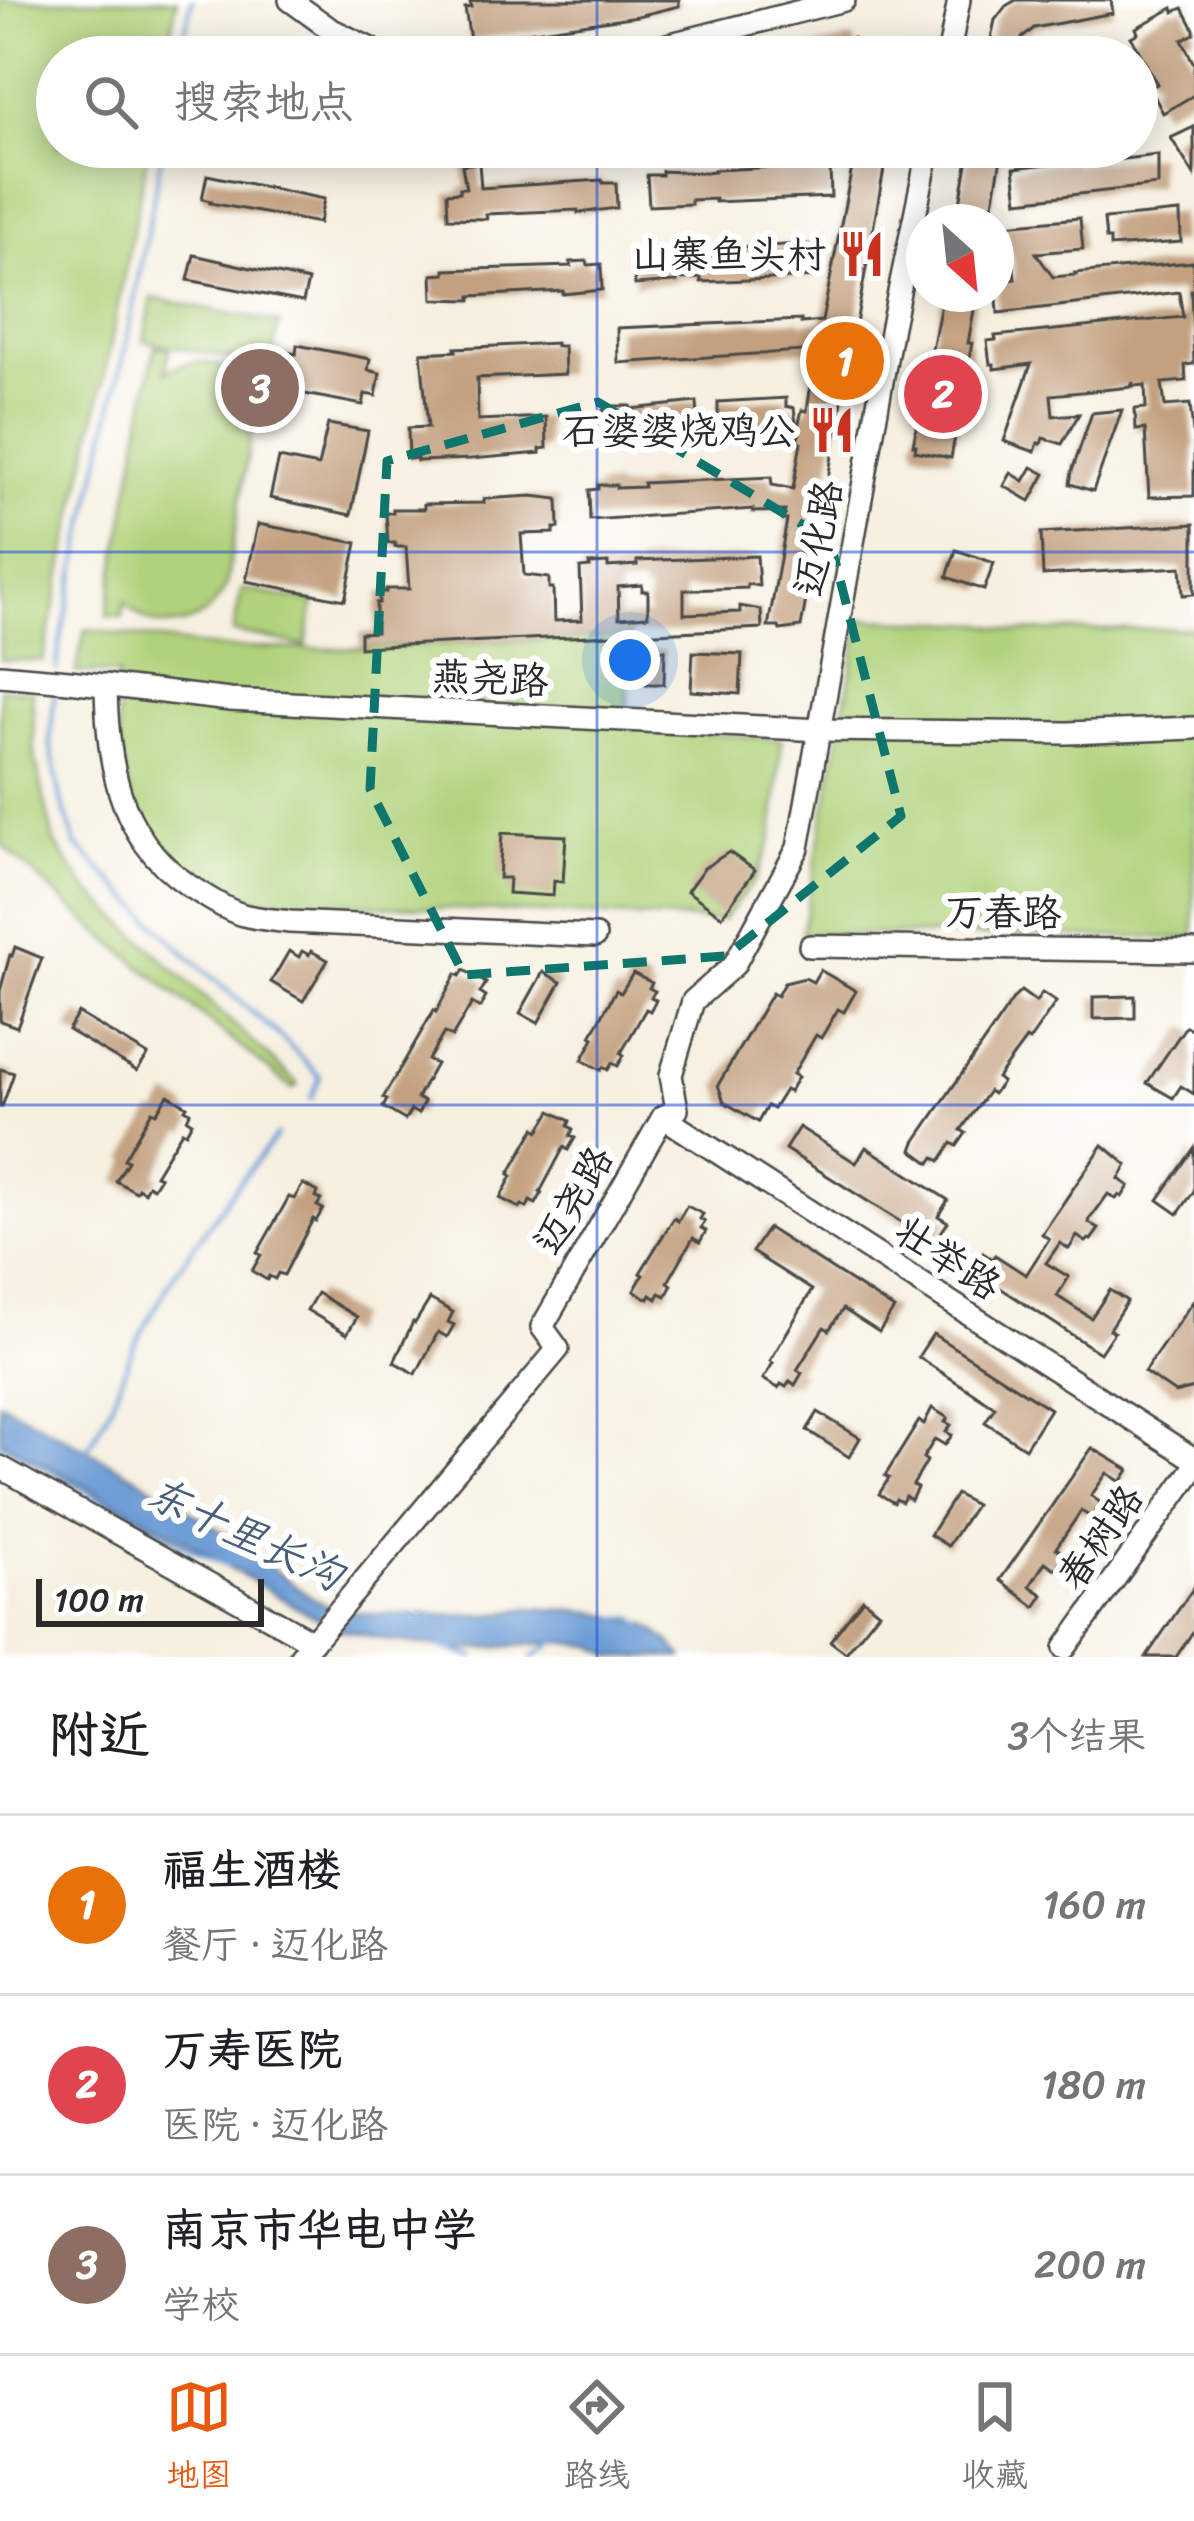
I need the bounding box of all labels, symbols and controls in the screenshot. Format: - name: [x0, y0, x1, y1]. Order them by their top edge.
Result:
- search box: [36, 36, 1158, 168]
- text: 搜索地点: [174, 62, 354, 142]
- icon: search: [78, 69, 144, 135]
- north arrow: [906, 204, 1014, 312]
- place label: 山寨鱼头村: [631, 220, 826, 289]
- restaurant icon: 山寨鱼头村: [837, 229, 887, 279]
- pin: 1: [806, 316, 884, 406]
- pin: 3: [221, 343, 299, 433]
- pin: 2: [904, 349, 982, 439]
- place label: 石婆婆烧鸡公: [562, 396, 796, 465]
- restaurant icon: 石婆婆烧鸡公: [807, 405, 857, 455]
- street label: 迈化路: [774, 474, 862, 602]
- your location: [600, 630, 660, 690]
- street label: 燕尧路: [430, 640, 550, 716]
- street label: 万春路: [944, 876, 1062, 948]
- street label: 迈尧路: [514, 1132, 632, 1268]
- street label: 壮举路: [880, 1197, 1016, 1319]
- water label: 东十里长沟: [134, 1456, 359, 1614]
- street label: 春树路: [1038, 1469, 1162, 1605]
- text: 100 m: [54, 1571, 144, 1629]
- scale bar: [36, 1573, 264, 1626]
- text: 附近: [48, 1690, 150, 1780]
- text: 3个结果: [1008, 1701, 1146, 1770]
- text: 福生酒楼: [162, 1830, 342, 1910]
- text: 1: [79, 1870, 95, 1939]
- text: 160 m: [1042, 1870, 1146, 1939]
- text: 餐厅 · 迈化路: [162, 1910, 388, 1979]
- text: 万寿医院: [162, 2010, 342, 2090]
- text: 2: [76, 2050, 98, 2119]
- text: 180 m: [1041, 2050, 1146, 2119]
- text: 医院 · 迈化路: [162, 2090, 388, 2159]
- text: 南京市华电中学: [162, 2190, 477, 2270]
- text: 3: [76, 2230, 98, 2299]
- text: 200 m: [1034, 2230, 1146, 2299]
- text: 学校: [162, 2270, 240, 2339]
- tab: 地图: [166, 2374, 232, 2504]
- tab: 路线: [564, 2374, 630, 2504]
- tab: 收藏: [962, 2374, 1028, 2504]

